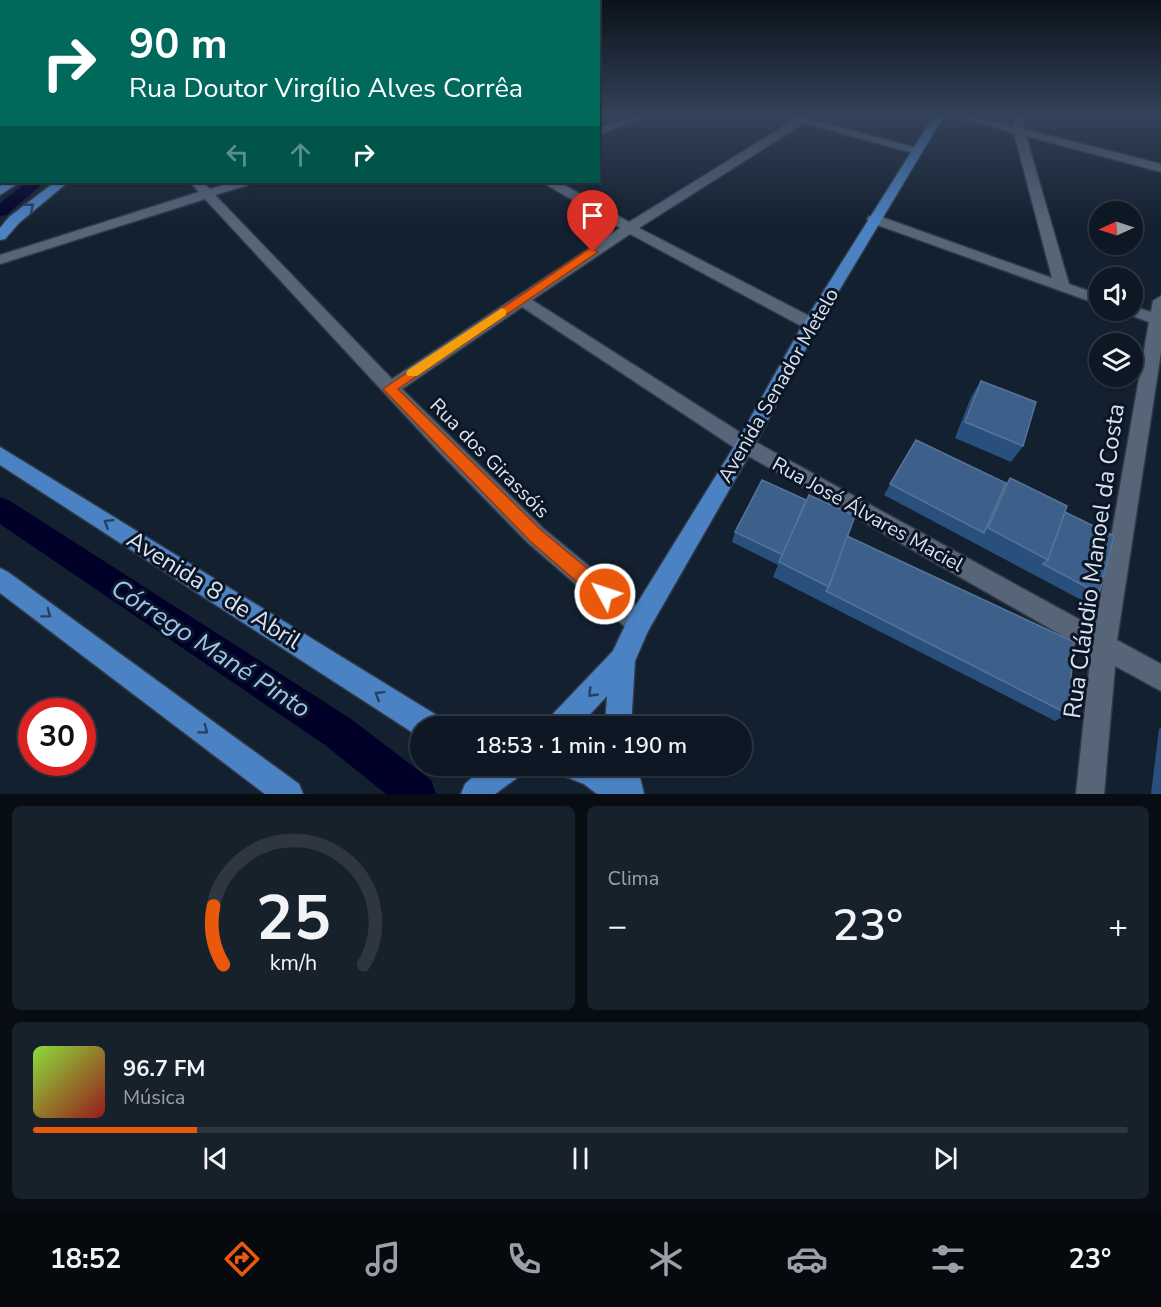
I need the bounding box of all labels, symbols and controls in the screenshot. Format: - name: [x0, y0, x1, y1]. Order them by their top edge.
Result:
- text: 90 m: [129, 16, 228, 73]
- icon: right: [30, 24, 108, 102]
- text: Rua Doutor Virgílio Alves Corrêa: [129, 70, 523, 107]
- icon: left: [221, 138, 254, 171]
- icon: ahead: [284, 138, 317, 171]
- icon: right: [347, 138, 380, 171]
- pin: [567, 190, 618, 252]
- icon: arrive: [576, 199, 609, 232]
- north arrow: [1089, 201, 1143, 255]
- map controls: [1089, 201, 1143, 387]
- one-way arrow: [23, 204, 34, 215]
- button: sound: [1089, 267, 1143, 321]
- street label: Avenida Senador Metelo: [712, 283, 845, 487]
- button: layers: [1089, 333, 1143, 387]
- street label: Rua dos Girassóis: [424, 392, 556, 524]
- street label: Rua Cláudio Manoel da Costa: [1056, 402, 1132, 720]
- street label: Rua José Álvares Maciel: [767, 451, 968, 578]
- one-way arrow: [104, 518, 114, 530]
- street label: Avenida 8 de Abril: [121, 523, 307, 657]
- position arrow: [573, 562, 637, 626]
- water label: Córrego Mané Pinto: [104, 571, 317, 726]
- one-way arrow: [40, 607, 51, 618]
- one-way arrow: [588, 687, 599, 697]
- one-way arrow: [375, 690, 385, 702]
- speed limit sign: 30: [18, 698, 96, 776]
- one-way arrow: [197, 723, 208, 734]
- text: 18:53 · 1 min · 190 m: [475, 731, 687, 761]
- text: Clima: [608, 865, 659, 892]
- text: 25: [256, 876, 331, 961]
- text: 23°: [832, 895, 903, 956]
- text: −: [608, 904, 627, 949]
- text: +: [1108, 904, 1128, 949]
- text: km/h: [270, 948, 317, 978]
- text: 96.7 FM: [123, 1054, 205, 1084]
- text: Música: [123, 1084, 185, 1111]
- icon: previous: [199, 1142, 232, 1175]
- icon: pause: [564, 1142, 597, 1175]
- icon: next: [929, 1142, 962, 1175]
- icon: directions: [221, 1238, 263, 1280]
- icon: music: [362, 1238, 404, 1280]
- icon: phone: [503, 1238, 545, 1280]
- icon: climate: [645, 1238, 687, 1280]
- icon: car: [786, 1238, 828, 1280]
- icon: filters: [927, 1238, 969, 1280]
- text: 18:52: [50, 1241, 121, 1278]
- text: 23°: [1069, 1241, 1111, 1278]

